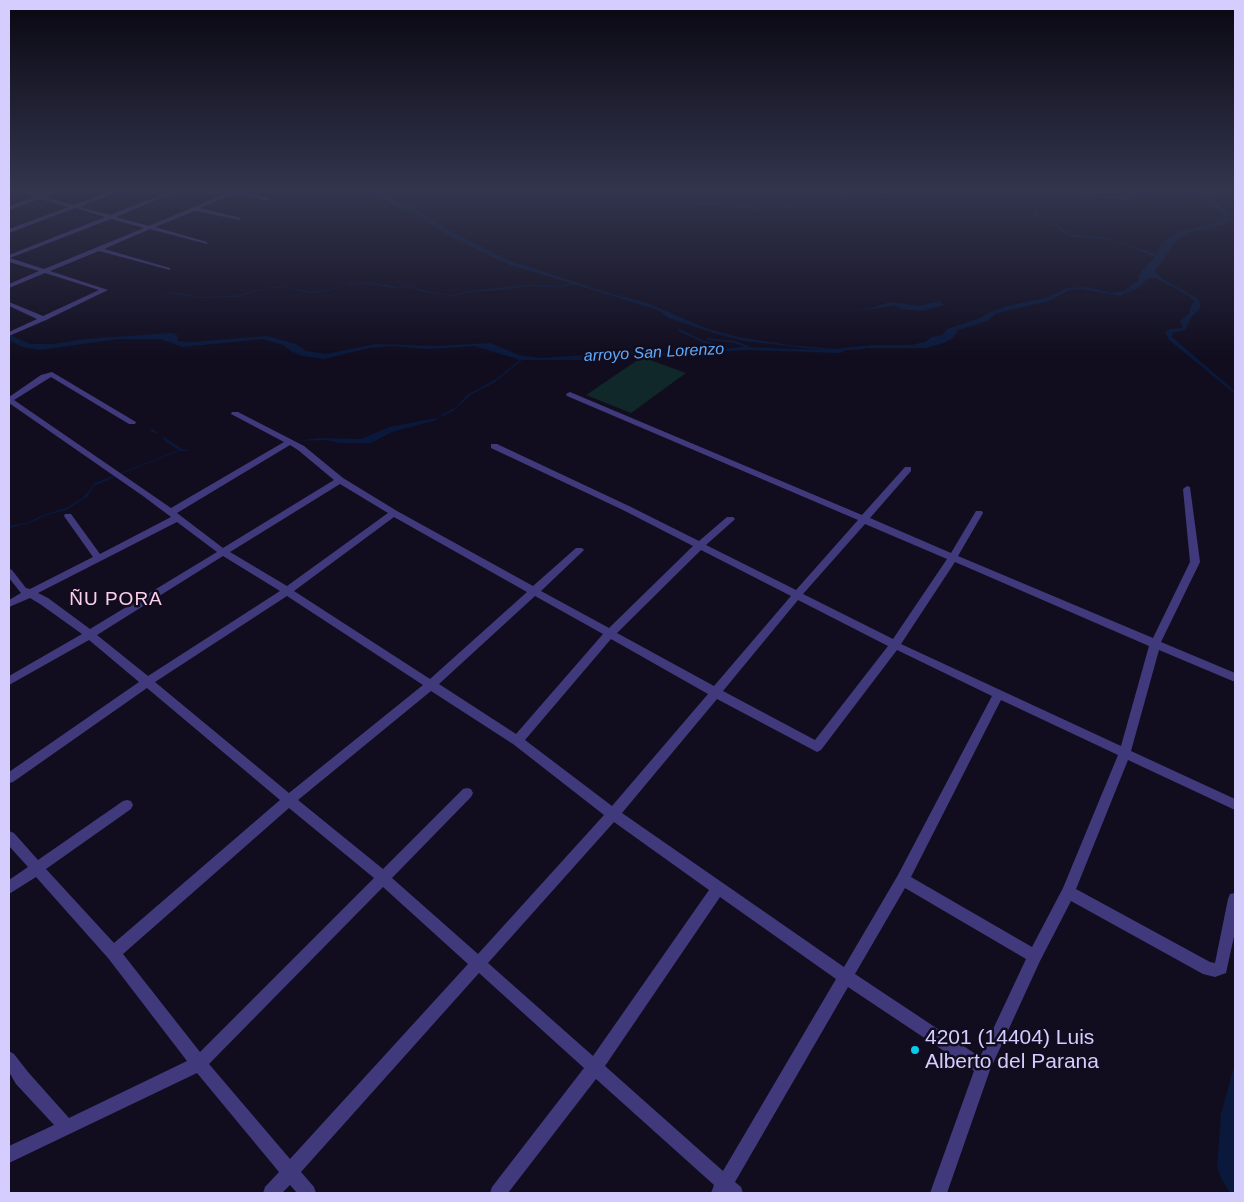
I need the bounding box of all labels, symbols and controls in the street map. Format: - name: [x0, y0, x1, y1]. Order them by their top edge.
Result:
- water label: arroyo San Lorenzo: [583, 340, 725, 366]
- district label: ÑU PORA: [68, 589, 164, 611]
- place label: 4201 (14404) Luis Alberto del Parana: [925, 1025, 1099, 1075]
- marker: 4201 (14404) Luis Alberto del Parana: [909, 1044, 921, 1056]

